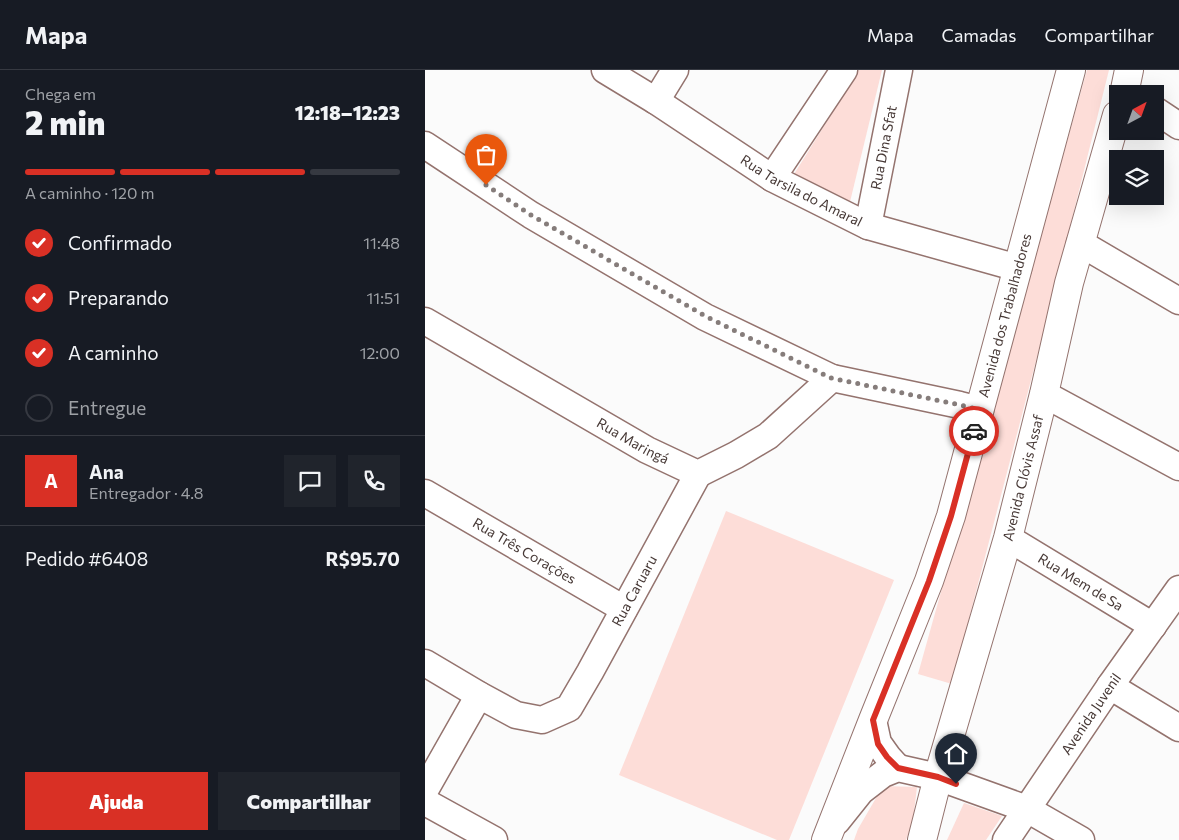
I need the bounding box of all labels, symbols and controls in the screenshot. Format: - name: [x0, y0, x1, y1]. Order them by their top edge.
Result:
- text: Mapa: [25, 20, 87, 49]
- text: Mapa: [867, 24, 914, 46]
- text: Camadas: [942, 24, 1016, 46]
- text: Compartilhar: [1044, 24, 1154, 46]
- text: Chega em: [25, 84, 96, 103]
- north arrow: [1109, 85, 1164, 140]
- map controls: [1109, 85, 1164, 205]
- text: 12:18–12:23: [295, 101, 400, 124]
- text: 2 min: [25, 102, 105, 142]
- street label: Rua Dina Sfat: [866, 104, 900, 191]
- pin: [465, 134, 507, 185]
- icon: bag: [472, 141, 500, 169]
- button: layers: [1109, 150, 1164, 205]
- street label: Rua Tarsila do Amaral: [738, 151, 865, 230]
- text: A caminho · 120 m: [25, 183, 154, 202]
- icon: check: [25, 229, 53, 257]
- text: Confirmado: [68, 231, 172, 254]
- street label: Avenida dos Trabalhadores: [974, 231, 1035, 399]
- text: 11:48: [363, 233, 400, 252]
- icon: check: [25, 284, 53, 312]
- text: Preparando: [68, 286, 169, 309]
- text: 11:51: [367, 288, 400, 307]
- icon: check: [25, 339, 53, 367]
- text: A caminho: [68, 341, 159, 364]
- text: 12:00: [360, 343, 400, 362]
- text: Entregue: [68, 396, 146, 419]
- courier: [949, 406, 999, 456]
- street label: Avenida Clóvis Assaf: [999, 412, 1047, 543]
- street label: Rua Maringá: [594, 414, 672, 467]
- icon: car: [960, 417, 988, 445]
- button: chat: [284, 455, 336, 507]
- button: phone: [348, 455, 400, 507]
- text: Ana: [89, 460, 124, 483]
- text: A: [44, 469, 58, 492]
- text: Entregador · 4.8: [89, 483, 204, 502]
- street label: Rua Três Corações: [470, 514, 579, 587]
- text: Pedido #6408: [25, 547, 148, 570]
- text: R$95.70: [326, 547, 400, 570]
- street label: Rua Mem de Sa: [1035, 549, 1127, 614]
- street label: Rua Caruaru: [608, 552, 660, 629]
- street label: Avenida Juvenil: [1057, 670, 1124, 758]
- pin: [935, 733, 977, 784]
- icon: home: [942, 740, 970, 768]
- button: Ajuda: [25, 772, 208, 830]
- button: Compartilhar: [218, 772, 400, 830]

